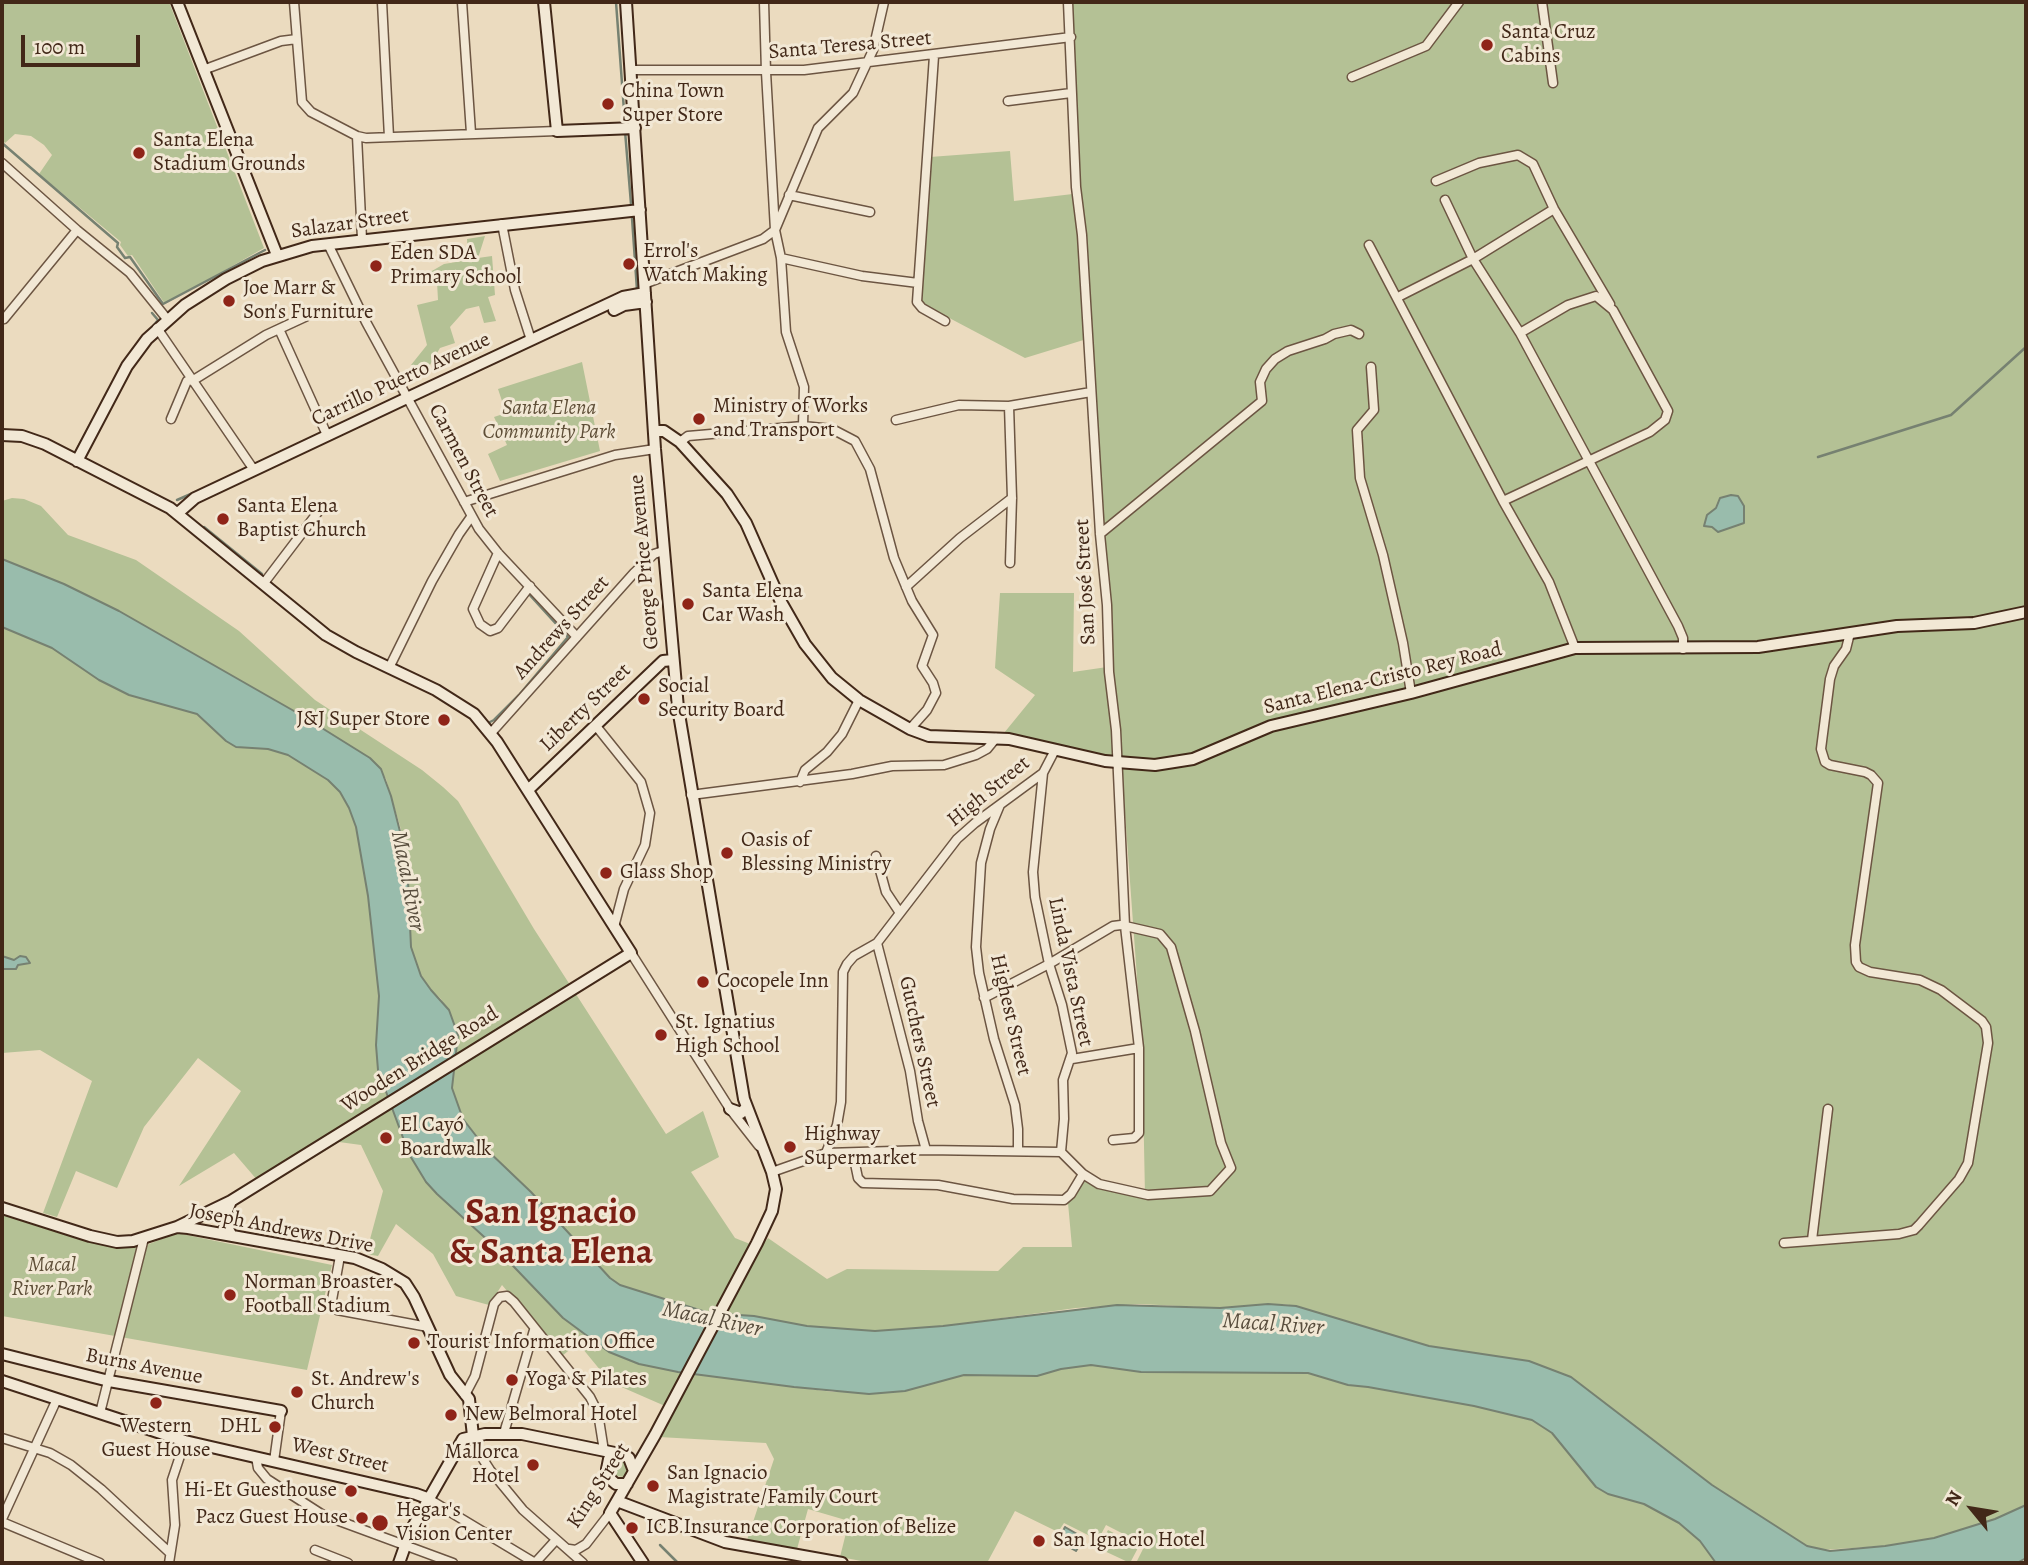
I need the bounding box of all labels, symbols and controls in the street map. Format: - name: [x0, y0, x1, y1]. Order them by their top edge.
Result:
- place label: Santa Cruz Cabins: [1501, 20, 1596, 70]
- scale bar: [24, 21, 144, 65]
- street label: Santa Teresa Street: [767, 26, 933, 66]
- text: 100 m: [34, 33, 85, 61]
- marker: Santa Cruz Cabins: [1479, 37, 1495, 53]
- place label: China Town Super Store: [622, 79, 724, 129]
- marker: China Town Super Store: [600, 96, 616, 112]
- place label: Santa Elena Stadium Grounds: [153, 128, 306, 178]
- marker: Santa Elena Stadium Grounds: [131, 145, 147, 161]
- street label: Salazar Street: [289, 203, 411, 245]
- place label: Errol's Watch Making: [643, 239, 768, 289]
- place label: Eden SDA Primary School: [390, 241, 521, 291]
- marker: Errol's Watch Making: [621, 256, 637, 272]
- marker: Eden SDA Primary School: [368, 258, 384, 274]
- place label: Joe Marr & Son's Furniture: [243, 276, 373, 326]
- marker: Joe Marr & Son's Furniture: [221, 293, 237, 309]
- street label: Carrillo Puerto Avenue: [308, 328, 494, 432]
- place label: Ministry of Works and Transport: [713, 394, 868, 444]
- park label: Santa Elena Community Park: [482, 396, 616, 446]
- street label: Carmen Street: [422, 400, 504, 522]
- marker: Ministry of Works and Transport: [691, 411, 707, 427]
- street label: George Price Avenue: [625, 473, 665, 651]
- place label: Santa Elena Baptist Church: [237, 494, 366, 544]
- marker: Santa Elena Baptist Church: [215, 511, 231, 527]
- street label: San José Street: [1070, 518, 1102, 646]
- street label: Andrews Street: [509, 571, 615, 685]
- place label: Santa Elena Car Wash: [702, 579, 803, 629]
- marker: Santa Elena Car Wash: [680, 596, 696, 612]
- street label: Santa Elena-Cristo Rey Road: [1261, 637, 1505, 721]
- street label: Liberty Street: [535, 658, 637, 758]
- place label: Social Security Board: [658, 674, 784, 724]
- marker: Social Security Board: [636, 691, 652, 707]
- place label: J&J Super Store: [296, 707, 430, 733]
- marker: J&J Super Store: [436, 712, 452, 728]
- street label: High Street: [943, 751, 1035, 833]
- place label: Oasis of Blessing Ministry: [741, 828, 891, 878]
- water label: Macal River: [384, 829, 430, 933]
- marker: Oasis of Blessing Ministry: [719, 845, 735, 861]
- place label: Glass Shop: [620, 860, 713, 886]
- marker: Glass Shop: [598, 865, 614, 881]
- street label: Linda Vista Street: [1042, 895, 1098, 1049]
- street label: Highest Street: [984, 952, 1036, 1078]
- place label: Cocopele Inn: [717, 969, 829, 995]
- marker: Cocopele Inn: [695, 974, 711, 990]
- street label: Gutchers Street: [893, 974, 945, 1110]
- street label: Wooden Bridge Road: [337, 1001, 503, 1119]
- place label: St. Ignatius High School: [675, 1010, 779, 1060]
- marker: St. Ignatius High School: [653, 1027, 669, 1043]
- place label: El Cayó Boardwalk: [400, 1113, 491, 1163]
- place label: Highway Supermarket: [804, 1122, 917, 1172]
- marker: El Cayó Boardwalk: [378, 1130, 394, 1146]
- marker: Highway Supermarket: [782, 1139, 798, 1155]
- district label: San Ignacio & Santa Elena: [449, 1193, 653, 1275]
- street label: Joseph Andrews Drive: [187, 1199, 375, 1259]
- park label: Macal River Park: [12, 1253, 92, 1303]
- place label: Norman Broaster Football Stadium: [244, 1270, 393, 1320]
- marker: Norman Broaster Football Stadium: [222, 1287, 238, 1303]
- water label: Macal River: [660, 1296, 764, 1344]
- water label: Macal River: [1221, 1308, 1325, 1342]
- place label: Tourist Information Office: [428, 1330, 655, 1356]
- marker: Tourist Information Office: [406, 1335, 422, 1351]
- street label: Burns Avenue: [83, 1343, 205, 1391]
- place label: St. Andrew's Church: [311, 1367, 420, 1417]
- place label: Yoga & Pilates: [526, 1367, 647, 1393]
- marker: Yoga & Pilates: [504, 1372, 520, 1388]
- marker: St. Andrew's Church: [289, 1384, 305, 1400]
- marker: Western Guest House: [148, 1395, 164, 1411]
- place label: New Belmoral Hotel: [465, 1402, 637, 1428]
- marker: New Belmoral Hotel: [443, 1407, 459, 1423]
- place label: Western Guest House: [102, 1414, 210, 1464]
- place label: DHL: [220, 1414, 261, 1440]
- marker: DHL: [267, 1419, 283, 1435]
- street label: West Street: [289, 1433, 391, 1479]
- street label: King Street: [562, 1438, 636, 1534]
- place label: Mallorca Hotel: [445, 1440, 519, 1490]
- marker: Mallorca Hotel: [525, 1457, 541, 1473]
- place label: San Ignacio Magistrate/Family Court: [667, 1461, 878, 1511]
- north arrow: [1937, 1474, 2007, 1544]
- place label: Hi-Et Guesthouse: [184, 1478, 337, 1504]
- marker: San Ignacio Magistrate/Family Court: [645, 1478, 661, 1494]
- marker: Hi-Et Guesthouse: [343, 1483, 359, 1499]
- text: N: [1939, 1486, 1969, 1511]
- place label: Hegar's Vision Center: [396, 1498, 512, 1548]
- place label: Pacz Guest House: [195, 1505, 348, 1531]
- marker: Pacz Guest House: [354, 1510, 370, 1526]
- marker: Hegar's Vision Center: [370, 1513, 390, 1533]
- place label: ICB Insurance Corporation of Belize: [646, 1515, 956, 1541]
- marker: ICB Insurance Corporation of Belize: [624, 1520, 640, 1536]
- place label: San Ignacio Hotel: [1053, 1528, 1205, 1554]
- marker: San Ignacio Hotel: [1031, 1533, 1047, 1549]

